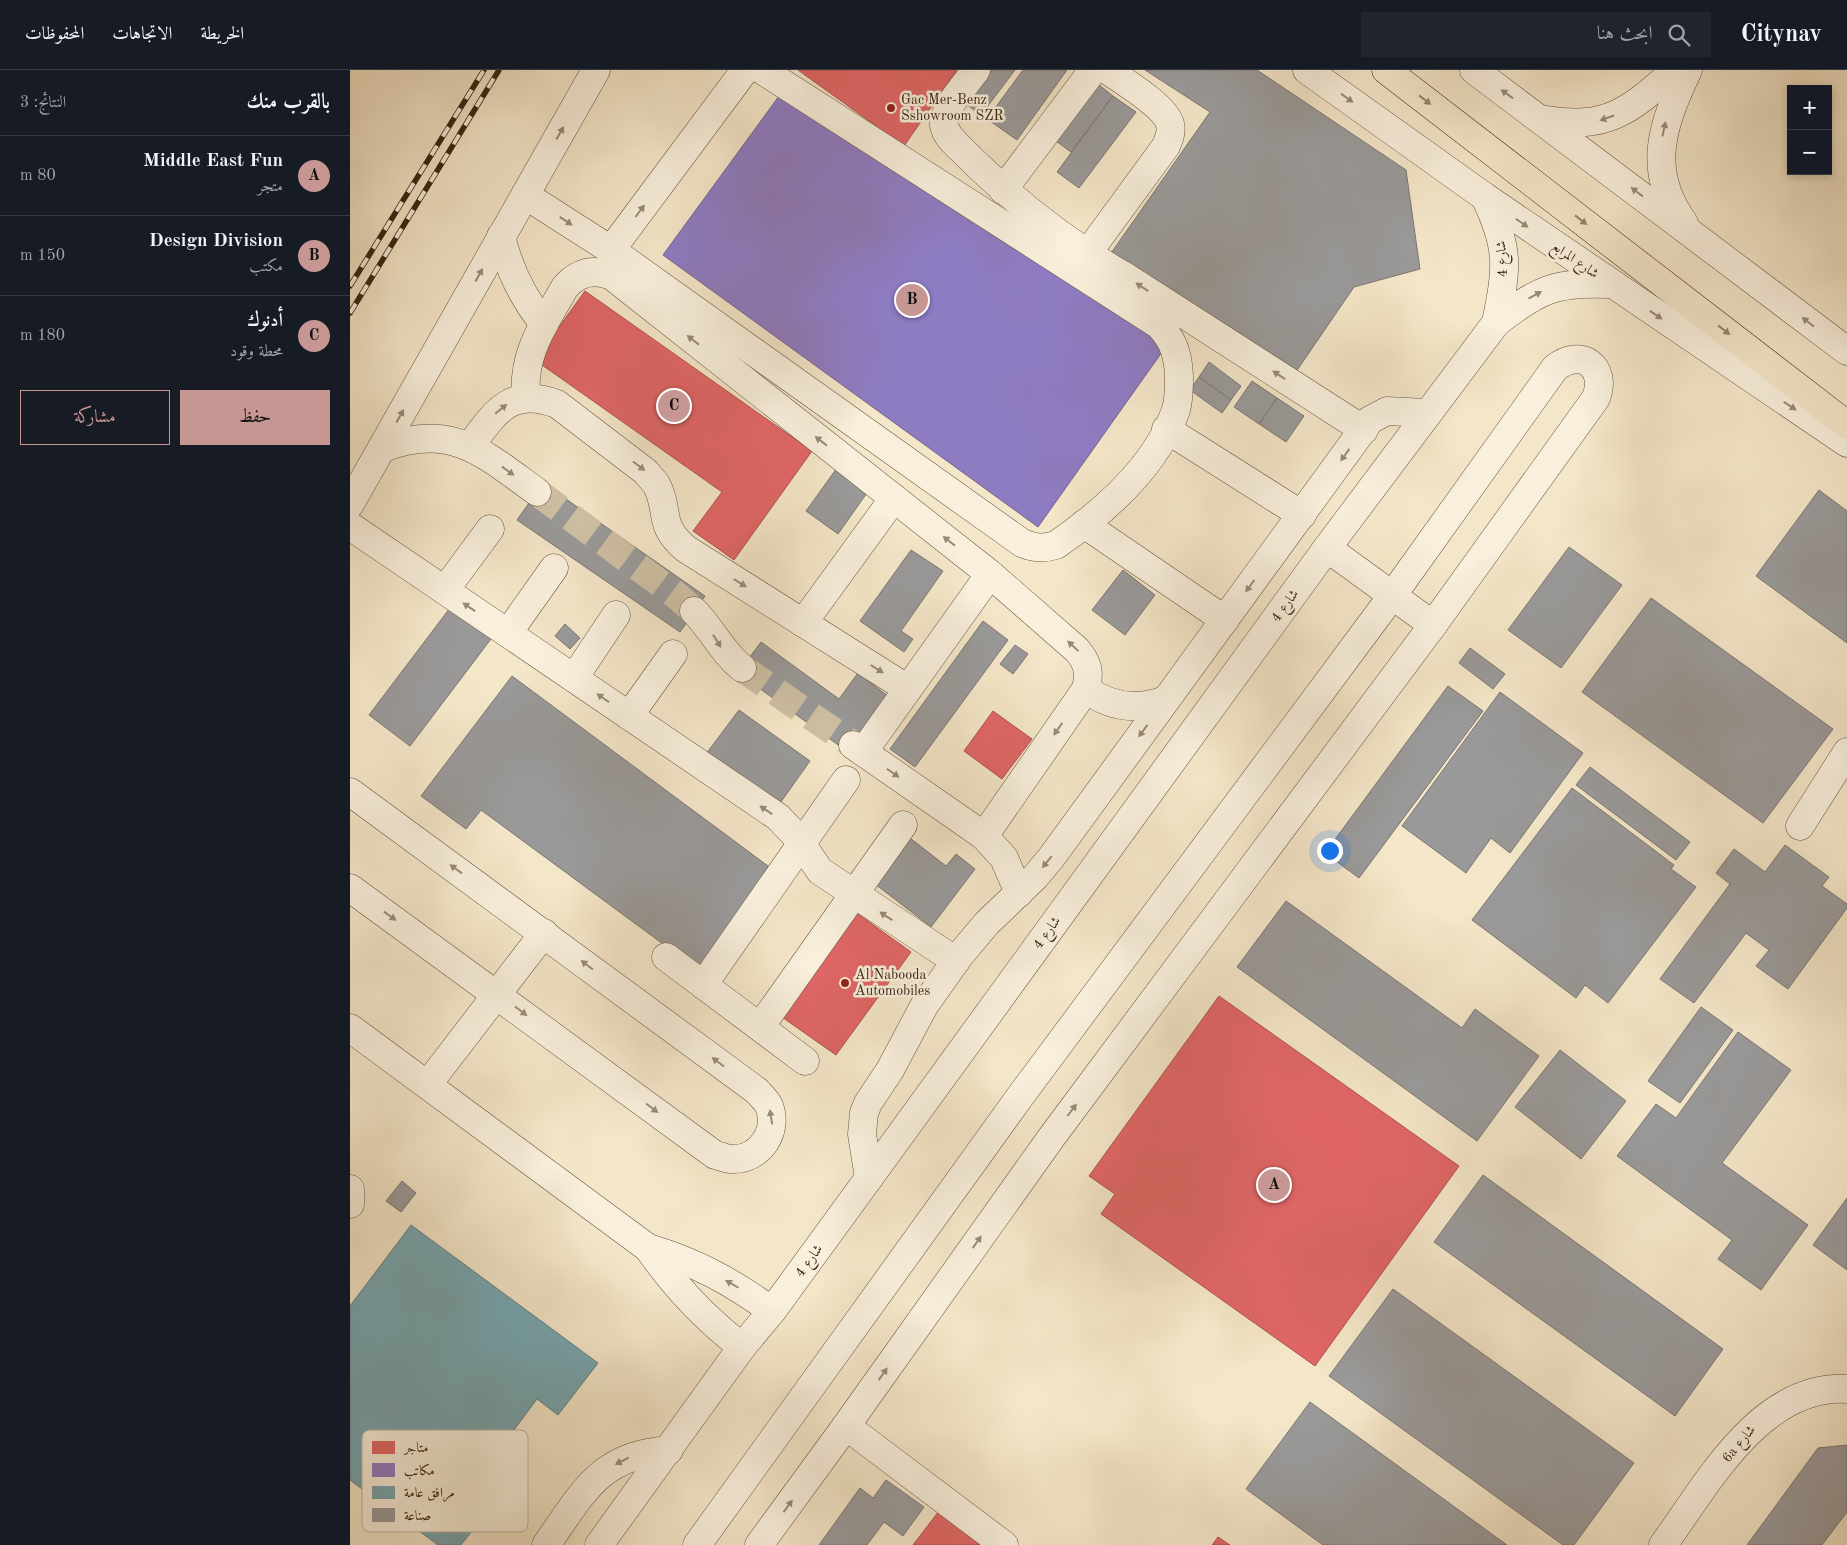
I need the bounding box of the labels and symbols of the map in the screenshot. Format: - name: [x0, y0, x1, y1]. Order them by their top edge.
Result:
- one-way arrow: [1501, 89, 1514, 100]
- place label: Gac Mer-Benz Sshowroom SZR: [901, 93, 1003, 123]
- one-way arrow: [1340, 93, 1354, 103]
- one-way arrow: [1418, 94, 1431, 105]
- marker: Gac Mer-Benz Sshowroom SZR: [885, 102, 897, 114]
- one-way arrow: [1600, 114, 1615, 122]
- one-way arrow: [1661, 120, 1669, 136]
- one-way arrow: [555, 127, 564, 140]
- one-way arrow: [1631, 186, 1644, 197]
- one-way arrow: [635, 204, 645, 218]
- one-way arrow: [1574, 215, 1587, 226]
- one-way arrow: [559, 217, 572, 226]
- one-way arrow: [1515, 218, 1529, 228]
- street label: شارع المرابع: [1546, 239, 1601, 286]
- street label: شارع 4: [1494, 240, 1514, 278]
- one-way arrow: [475, 268, 484, 281]
- pin: B: [896, 281, 928, 319]
- one-way arrow: [1136, 283, 1149, 292]
- one-way arrow: [1528, 290, 1542, 299]
- one-way arrow: [1649, 310, 1663, 320]
- one-way arrow: [1802, 316, 1815, 327]
- one-way arrow: [1717, 325, 1730, 336]
- one-way arrow: [687, 335, 700, 346]
- one-way arrow: [1272, 370, 1286, 380]
- pin: C: [658, 387, 690, 425]
- one-way arrow: [1784, 402, 1797, 411]
- one-way arrow: [494, 403, 507, 414]
- one-way arrow: [396, 409, 404, 424]
- one-way arrow: [815, 435, 828, 446]
- one-way arrow: [1340, 448, 1350, 462]
- one-way arrow: [632, 461, 645, 471]
- one-way arrow: [502, 466, 515, 476]
- one-way arrow: [942, 536, 955, 547]
- one-way arrow: [733, 578, 746, 588]
- one-way arrow: [1244, 579, 1255, 592]
- street label: شارع 4: [1269, 587, 1305, 627]
- one-way arrow: [462, 602, 476, 612]
- one-way arrow: [712, 634, 721, 647]
- one-way arrow: [1067, 640, 1079, 652]
- one-way arrow: [871, 665, 884, 674]
- one-way arrow: [596, 693, 610, 703]
- one-way arrow: [1053, 722, 1063, 736]
- one-way arrow: [1138, 724, 1148, 738]
- one-way arrow: [887, 768, 900, 778]
- one-way arrow: [760, 805, 773, 814]
- your location: [1317, 838, 1343, 864]
- one-way arrow: [1042, 856, 1052, 869]
- one-way arrow: [449, 864, 463, 874]
- one-way arrow: [383, 911, 396, 921]
- one-way arrow: [880, 911, 893, 920]
- street label: شارع 4: [1031, 914, 1067, 954]
- one-way arrow: [580, 960, 594, 970]
- place label: Al Nabooda Automobiles: [855, 968, 930, 998]
- marker: Al Nabooda Automobiles: [839, 977, 851, 989]
- one-way arrow: [514, 1006, 528, 1016]
- one-way arrow: [711, 1057, 725, 1067]
- one-way arrow: [645, 1103, 659, 1113]
- one-way arrow: [1067, 1103, 1077, 1117]
- one-way arrow: [766, 1109, 774, 1125]
- pin: A: [1258, 1166, 1290, 1204]
- one-way arrow: [972, 1235, 982, 1249]
- street label: شارع 4: [793, 1242, 829, 1282]
- one-way arrow: [725, 1279, 738, 1288]
- one-way arrow: [878, 1367, 888, 1381]
- street label: 6a شارع: [1720, 1423, 1761, 1468]
- legend: [362, 1430, 528, 1532]
- text: متاجر: [402, 1441, 428, 1455]
- one-way arrow: [615, 1457, 629, 1465]
- text: مكاتب: [404, 1463, 435, 1480]
- text: مرافق عامة: [404, 1486, 455, 1502]
- one-way arrow: [783, 1499, 793, 1513]
- text: صناعة: [404, 1509, 431, 1523]

